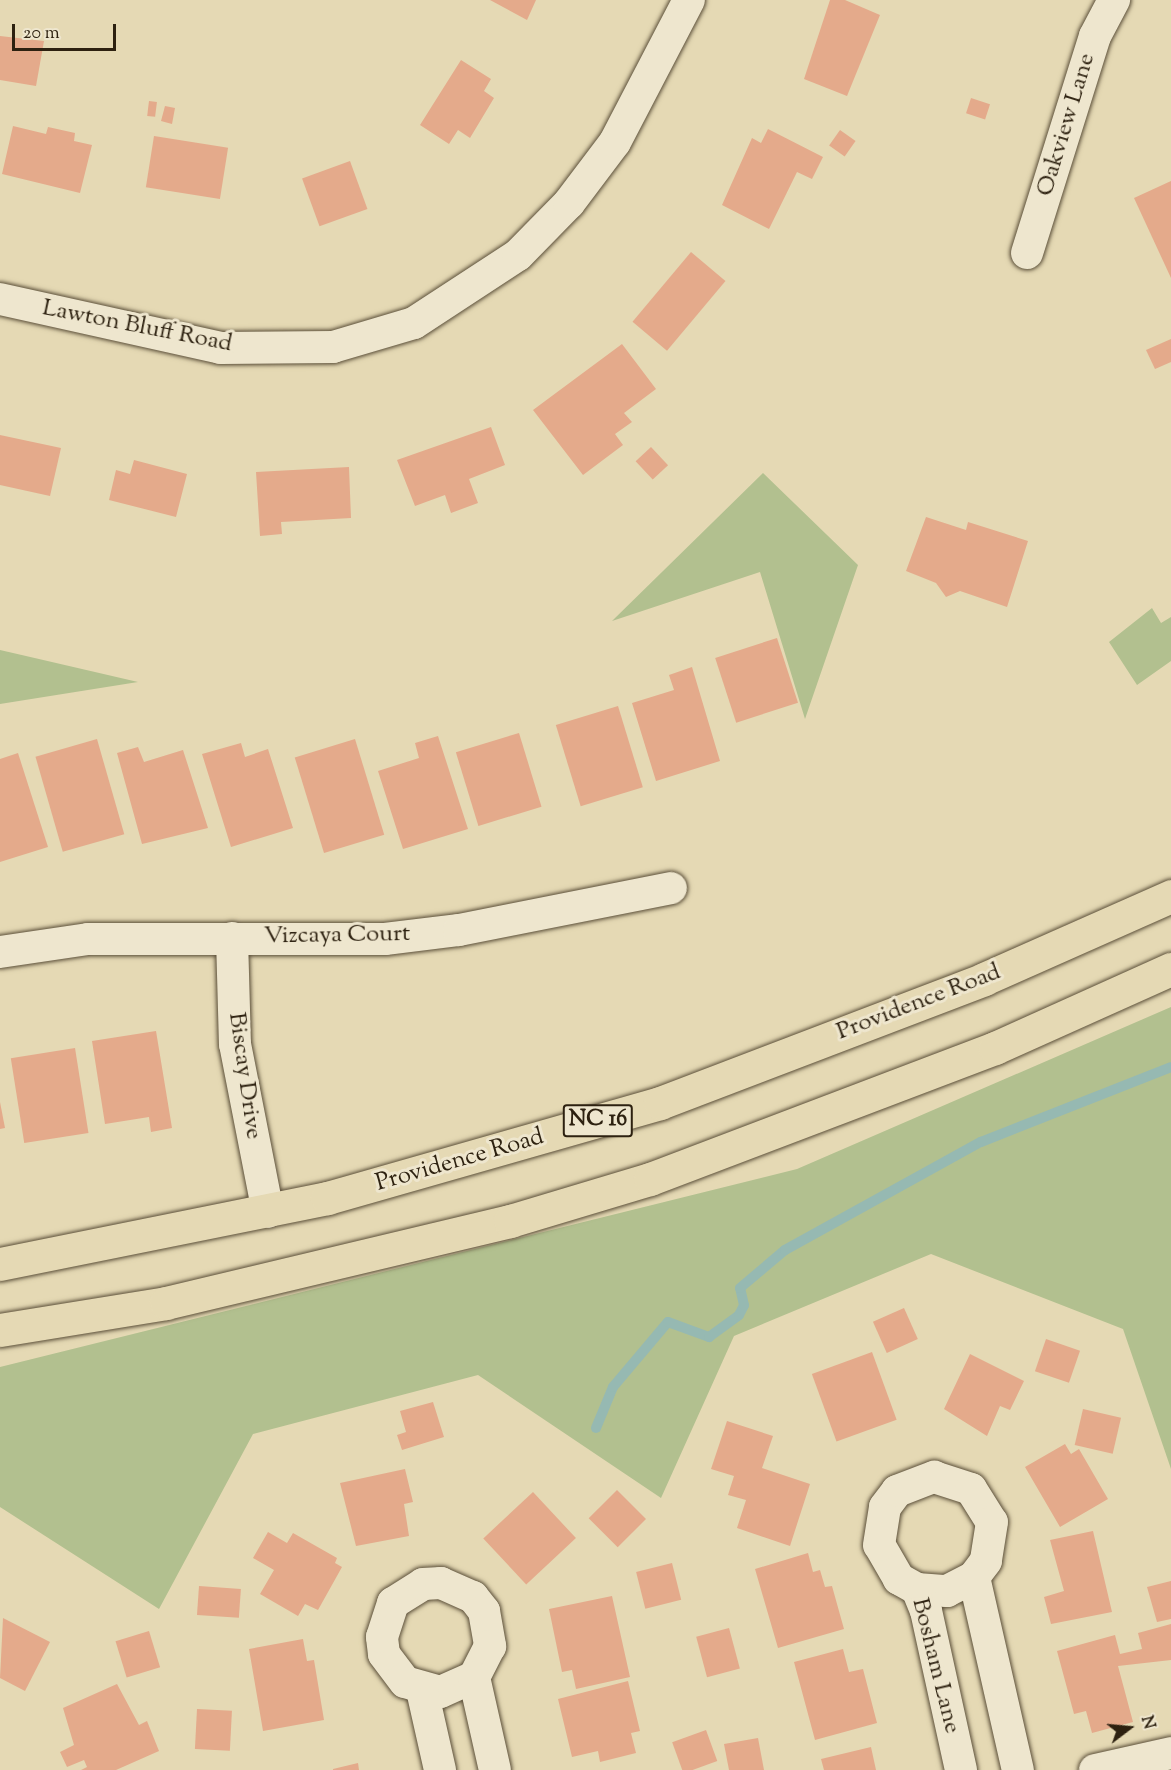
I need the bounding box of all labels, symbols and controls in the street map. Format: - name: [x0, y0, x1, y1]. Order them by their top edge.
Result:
- scale bar: [15, 12, 118, 50]
- text: 20 m: [23, 21, 60, 47]
- street label: Oakview Lane: [1032, 50, 1102, 200]
- street label: Lawton Bluff Road: [40, 294, 234, 360]
- street label: Vizcaya Court: [264, 920, 410, 952]
- street label: Providence Road: [833, 958, 1005, 1048]
- street label: Biscay Drive: [221, 1011, 267, 1141]
- road number: NC 16: [562, 1102, 634, 1140]
- street label: Providence Road: [373, 1123, 547, 1199]
- street label: Bosham Lane: [904, 1595, 966, 1737]
- north arrow: [1099, 1698, 1159, 1758]
- text: N: [1134, 1714, 1160, 1732]

